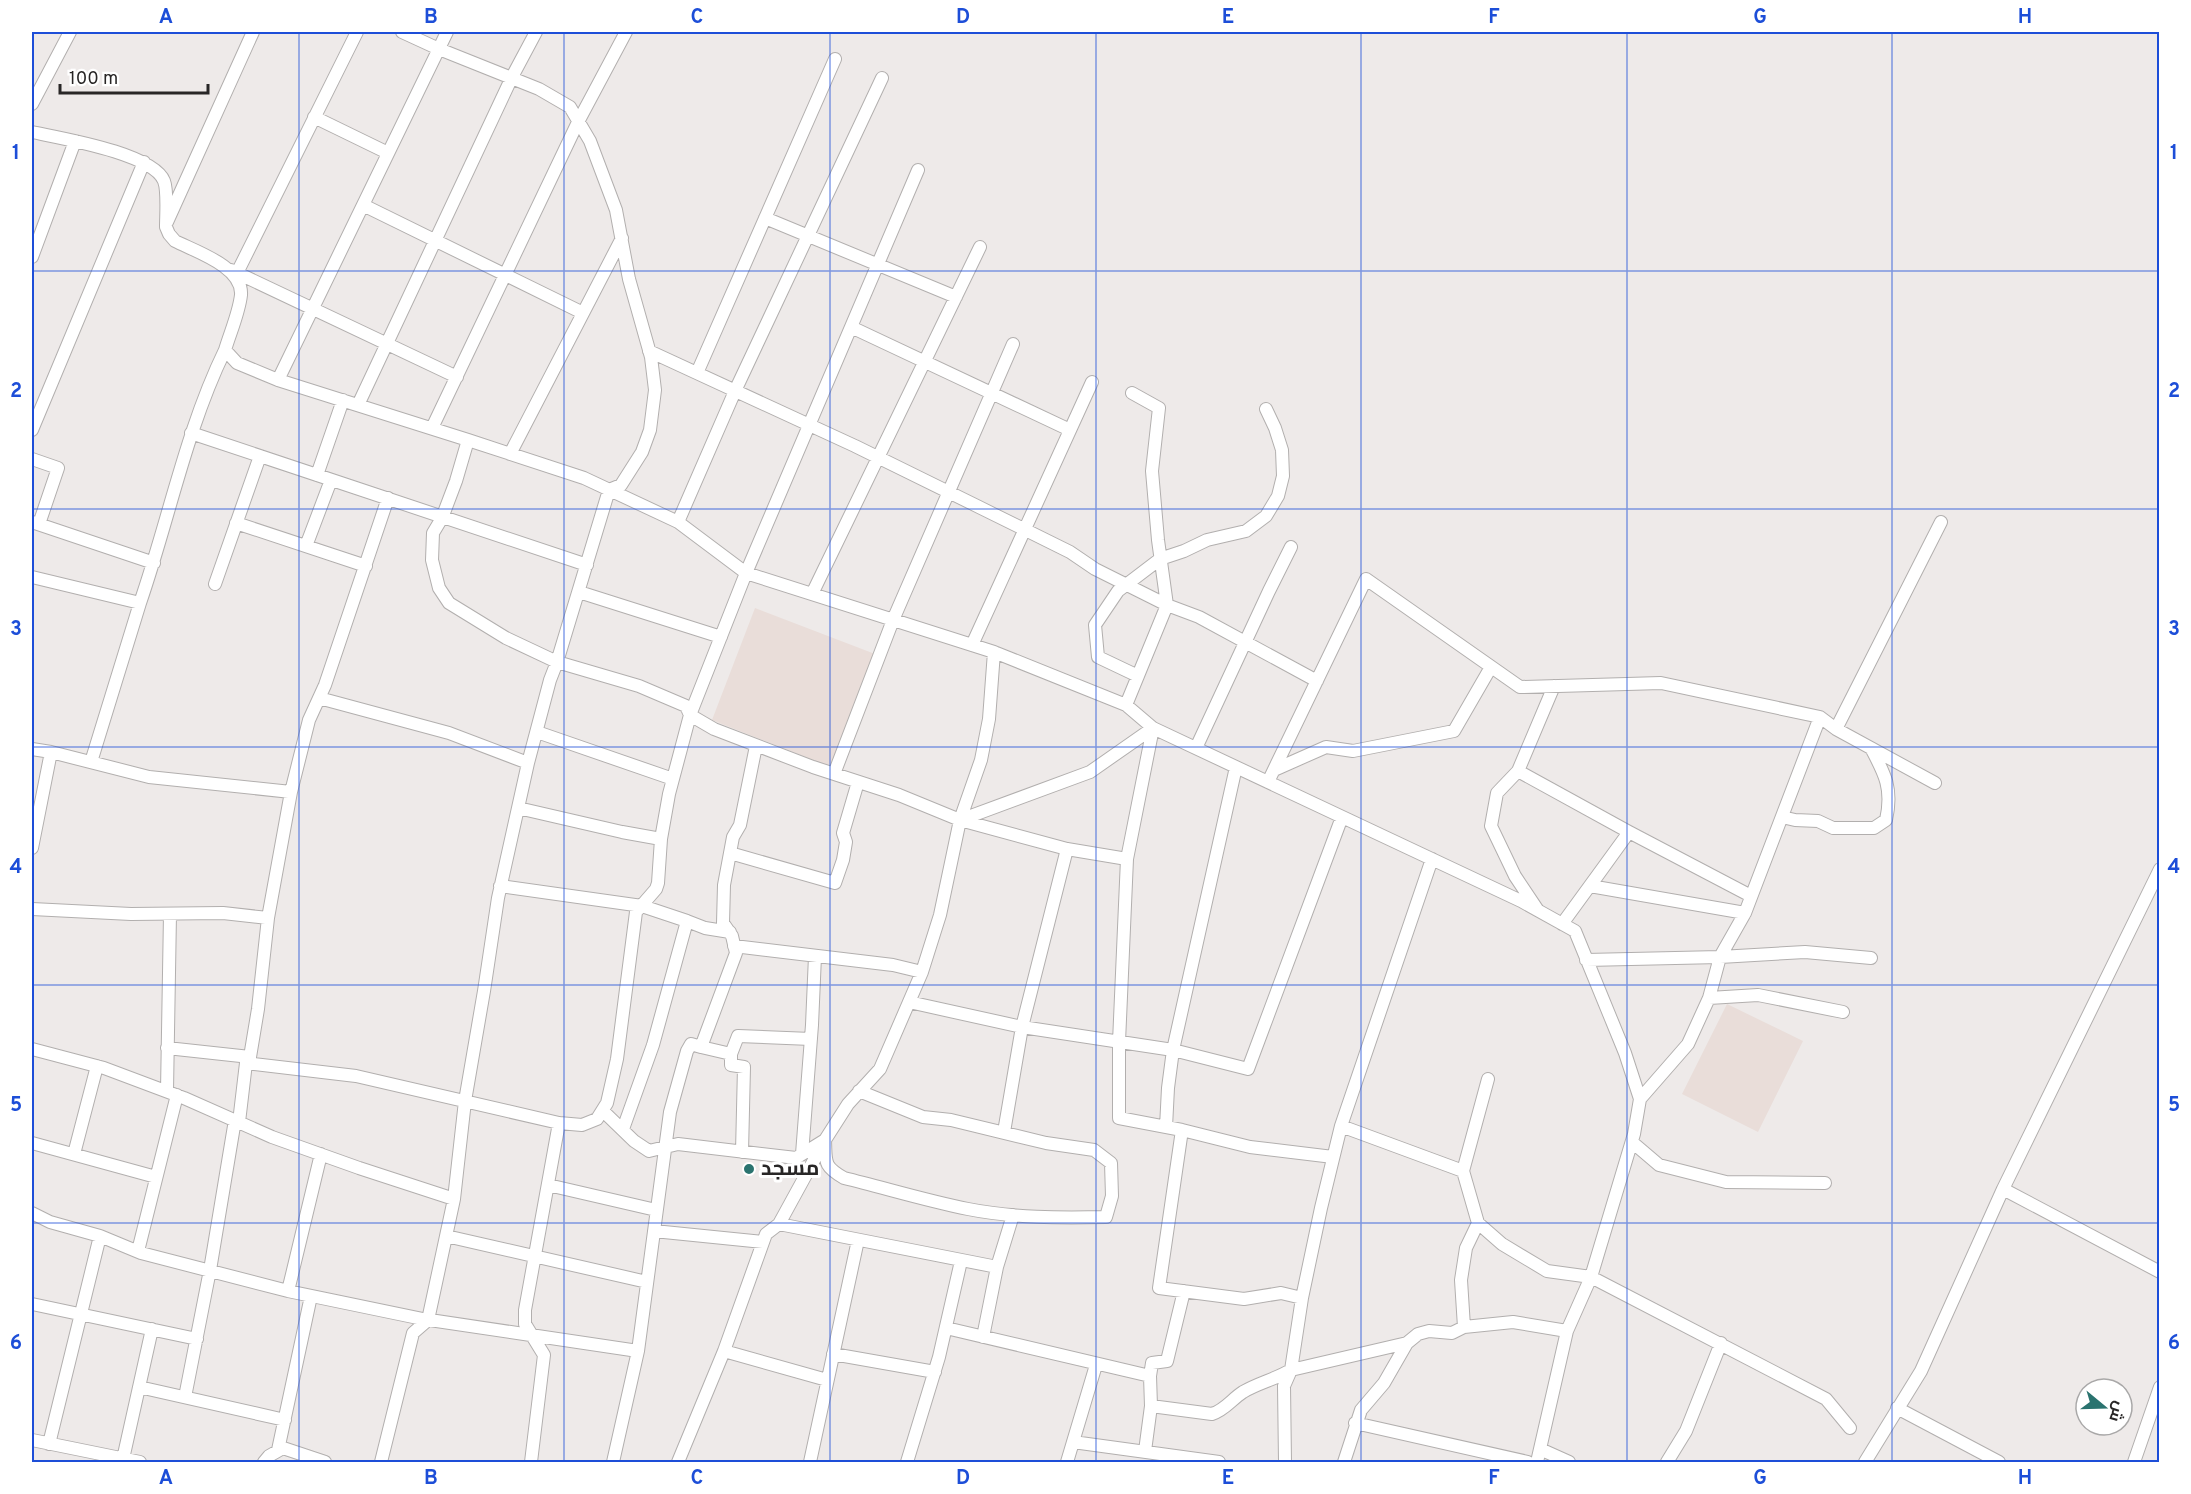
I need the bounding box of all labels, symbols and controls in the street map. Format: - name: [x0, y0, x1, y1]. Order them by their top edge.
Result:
- text: A: [159, 5, 173, 31]
- text: B: [424, 5, 438, 31]
- text: C: [691, 5, 703, 31]
- text: D: [956, 5, 970, 31]
- text: E: [1222, 5, 1234, 31]
- text: F: [1488, 5, 1500, 31]
- text: G: [1753, 5, 1767, 31]
- text: H: [2018, 5, 2032, 31]
- scale bar: [60, 57, 208, 95]
- text: 100 m: [69, 68, 118, 91]
- text: 1: [12, 141, 20, 167]
- text: 1: [2170, 141, 2178, 167]
- text: 2: [10, 379, 22, 405]
- text: 2: [2168, 379, 2180, 405]
- text: 3: [10, 617, 22, 643]
- text: 3: [2168, 617, 2180, 643]
- text: 4: [10, 855, 22, 881]
- text: 4: [2168, 855, 2180, 881]
- text: 5: [10, 1093, 22, 1119]
- text: 5: [2168, 1093, 2180, 1119]
- place label: مسجد: [761, 1156, 819, 1183]
- marker: مسجد: [742, 1162, 756, 1176]
- text: 6: [10, 1331, 22, 1357]
- text: 6: [2168, 1331, 2180, 1357]
- north arrow: [2074, 1377, 2134, 1437]
- text: ش: [2103, 1398, 2129, 1424]
- text: A: [159, 1466, 173, 1492]
- text: B: [424, 1466, 438, 1492]
- text: C: [691, 1466, 703, 1492]
- text: D: [956, 1466, 970, 1492]
- text: E: [1222, 1466, 1234, 1492]
- text: F: [1488, 1466, 1500, 1492]
- text: G: [1753, 1466, 1767, 1492]
- text: H: [2018, 1466, 2032, 1492]

